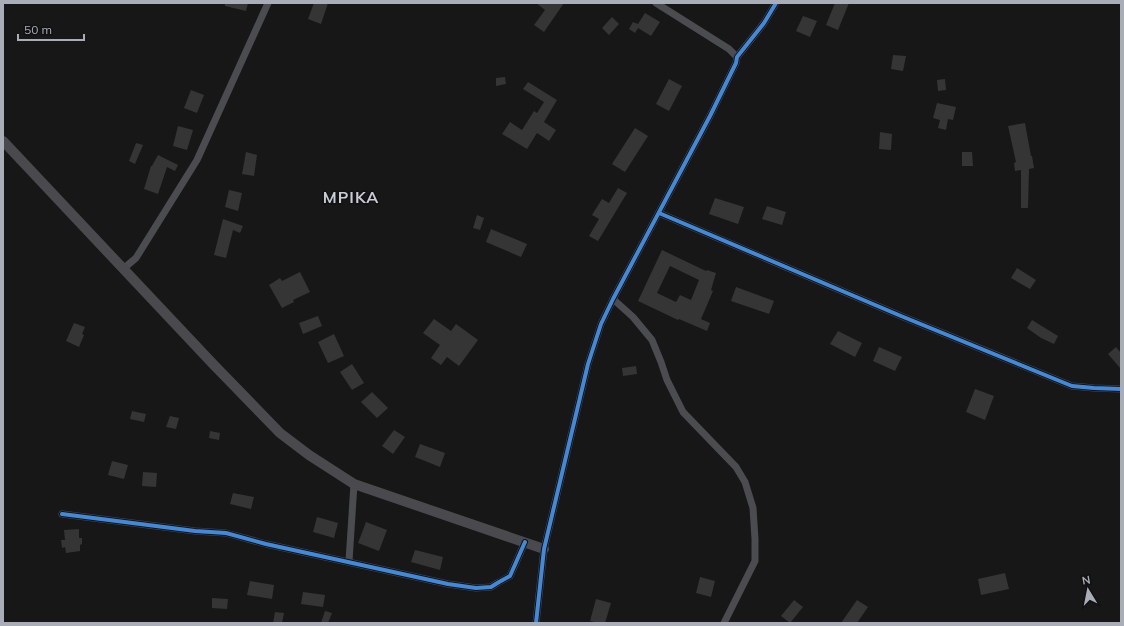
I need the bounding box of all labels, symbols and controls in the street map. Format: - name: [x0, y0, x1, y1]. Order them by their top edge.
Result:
- scale bar: [18, 16, 84, 42]
- text: 50 m: [24, 22, 52, 37]
- district label: MPIKA: [323, 187, 379, 207]
- north arrow: [1068, 570, 1108, 610]
- text: N: [1081, 573, 1092, 588]

